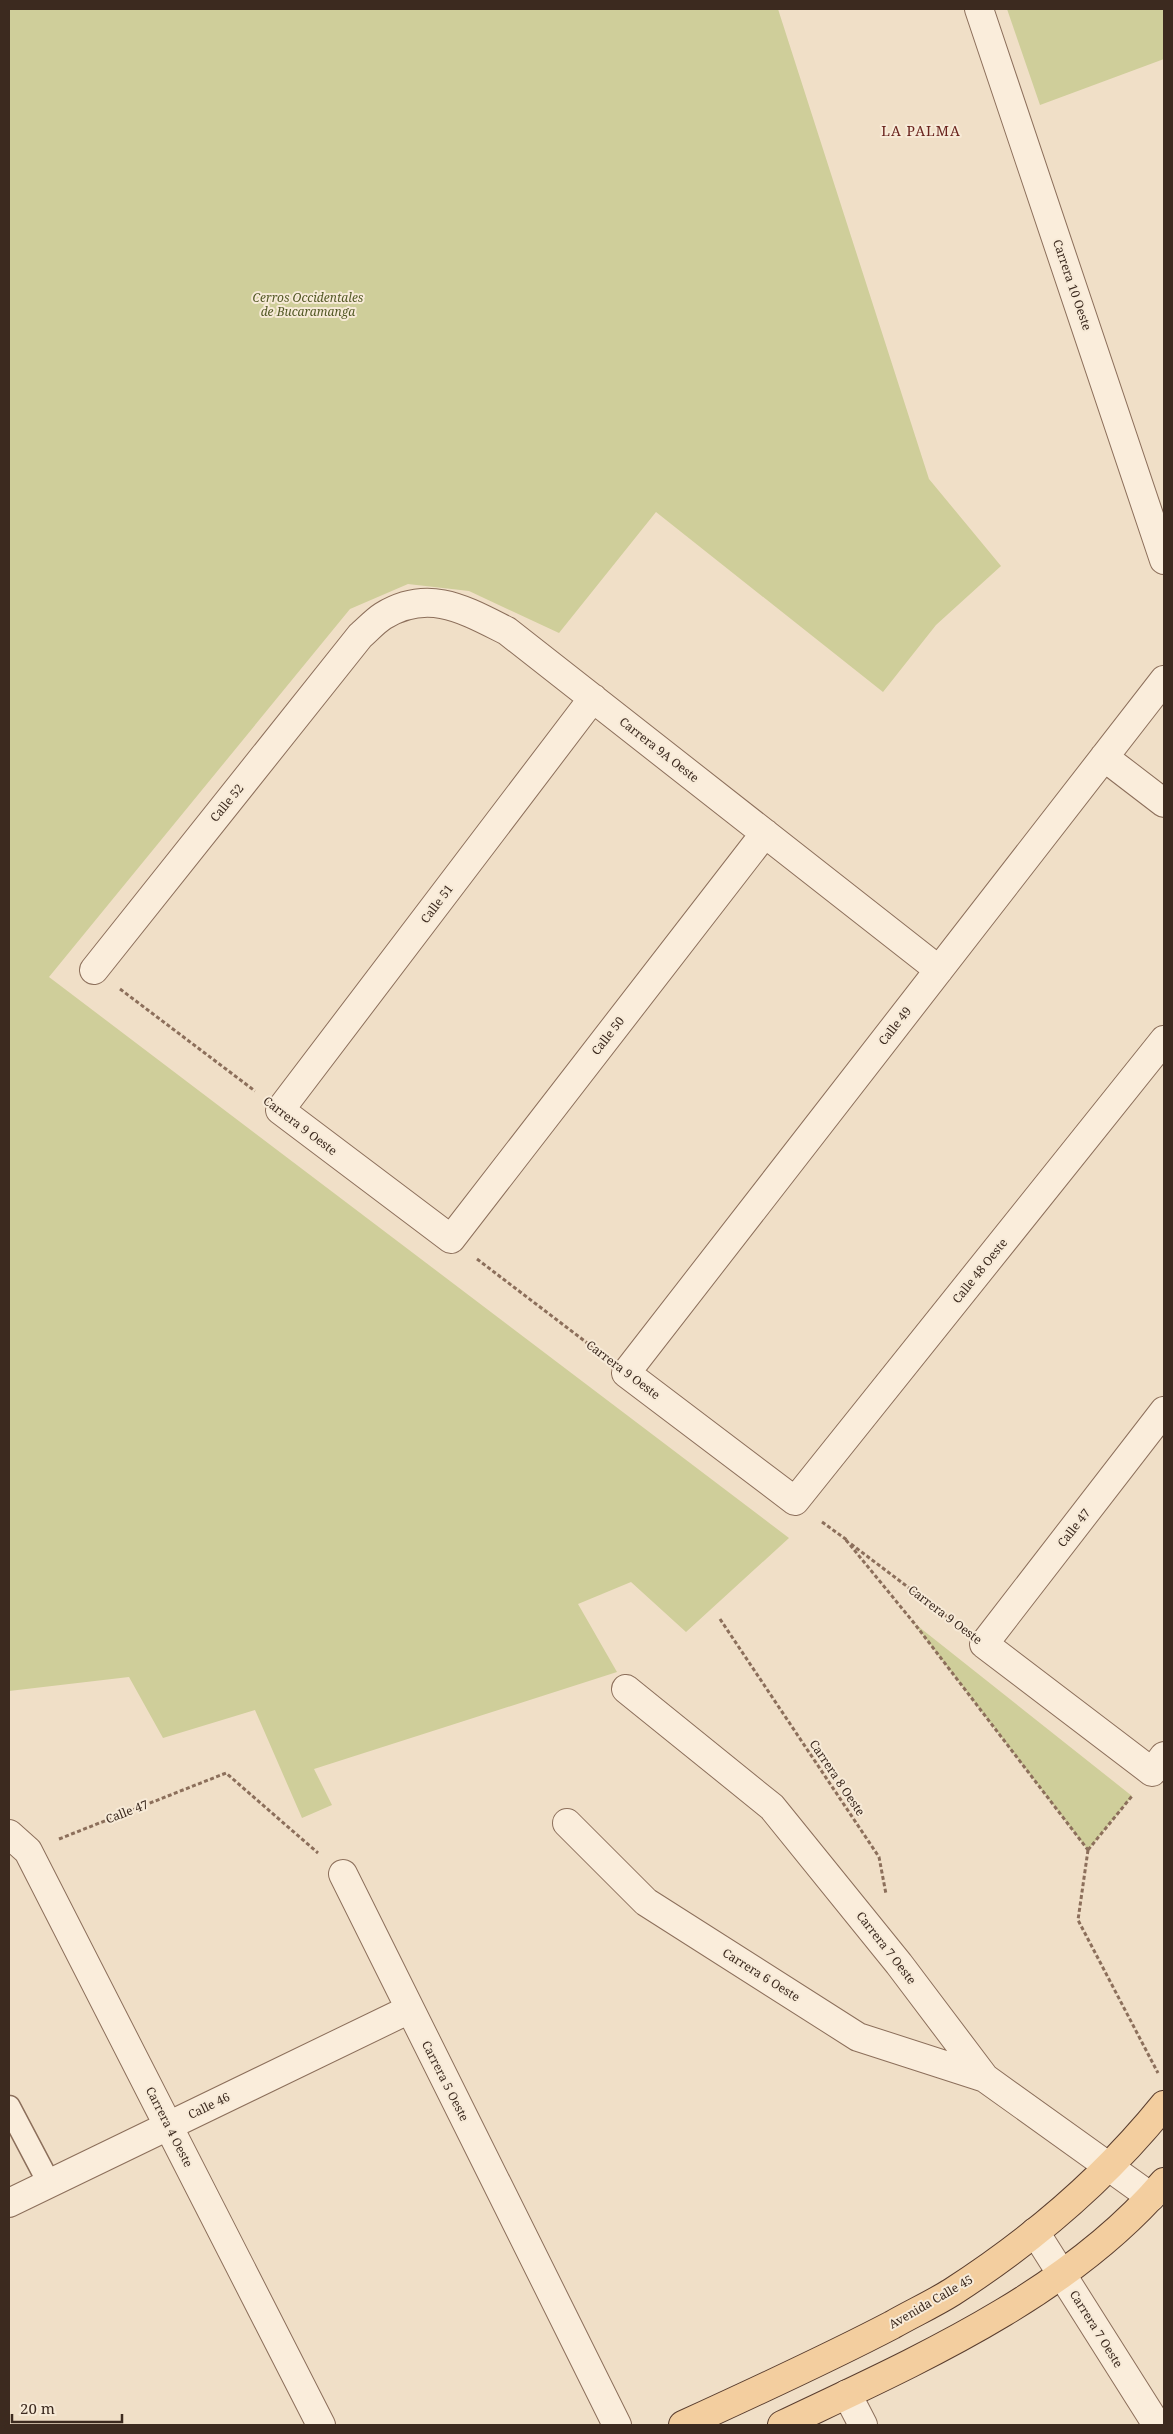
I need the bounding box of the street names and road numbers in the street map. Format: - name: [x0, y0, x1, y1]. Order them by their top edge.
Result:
- street label: Carrera 10 Oeste: [1049, 237, 1096, 333]
- street label: Carrera 9A Oeste: [616, 713, 703, 786]
- street label: Calle 52: [206, 780, 247, 825]
- street label: Calle 51: [416, 881, 457, 927]
- street label: Calle 49: [874, 1003, 915, 1048]
- street label: Calle 50: [587, 1013, 628, 1058]
- street label: Carrera 9 Oeste: [260, 1092, 341, 1159]
- street label: Calle 48 Oeste: [948, 1235, 1011, 1307]
- street label: Carrera 9 Oeste: [583, 1336, 664, 1403]
- street label: Calle 47: [1053, 1505, 1094, 1550]
- street label: Carrera 9 Oeste: [905, 1581, 986, 1648]
- street label: Carrera 8 Oeste: [806, 1736, 869, 1819]
- street label: Calle 47: [103, 1796, 151, 1827]
- street label: Carrera 7 Oeste: [852, 1908, 920, 1988]
- street label: Carrera 6 Oeste: [719, 1944, 803, 2005]
- street label: Carrera 5 Oeste: [418, 2038, 473, 2124]
- street label: Carrera 4 Oeste: [142, 2084, 197, 2170]
- street label: Calle 46: [185, 2088, 233, 2123]
- street label: Avenida Calle 45: [886, 2271, 976, 2333]
- street label: Carrera 7 Oeste: [1066, 2287, 1127, 2371]

